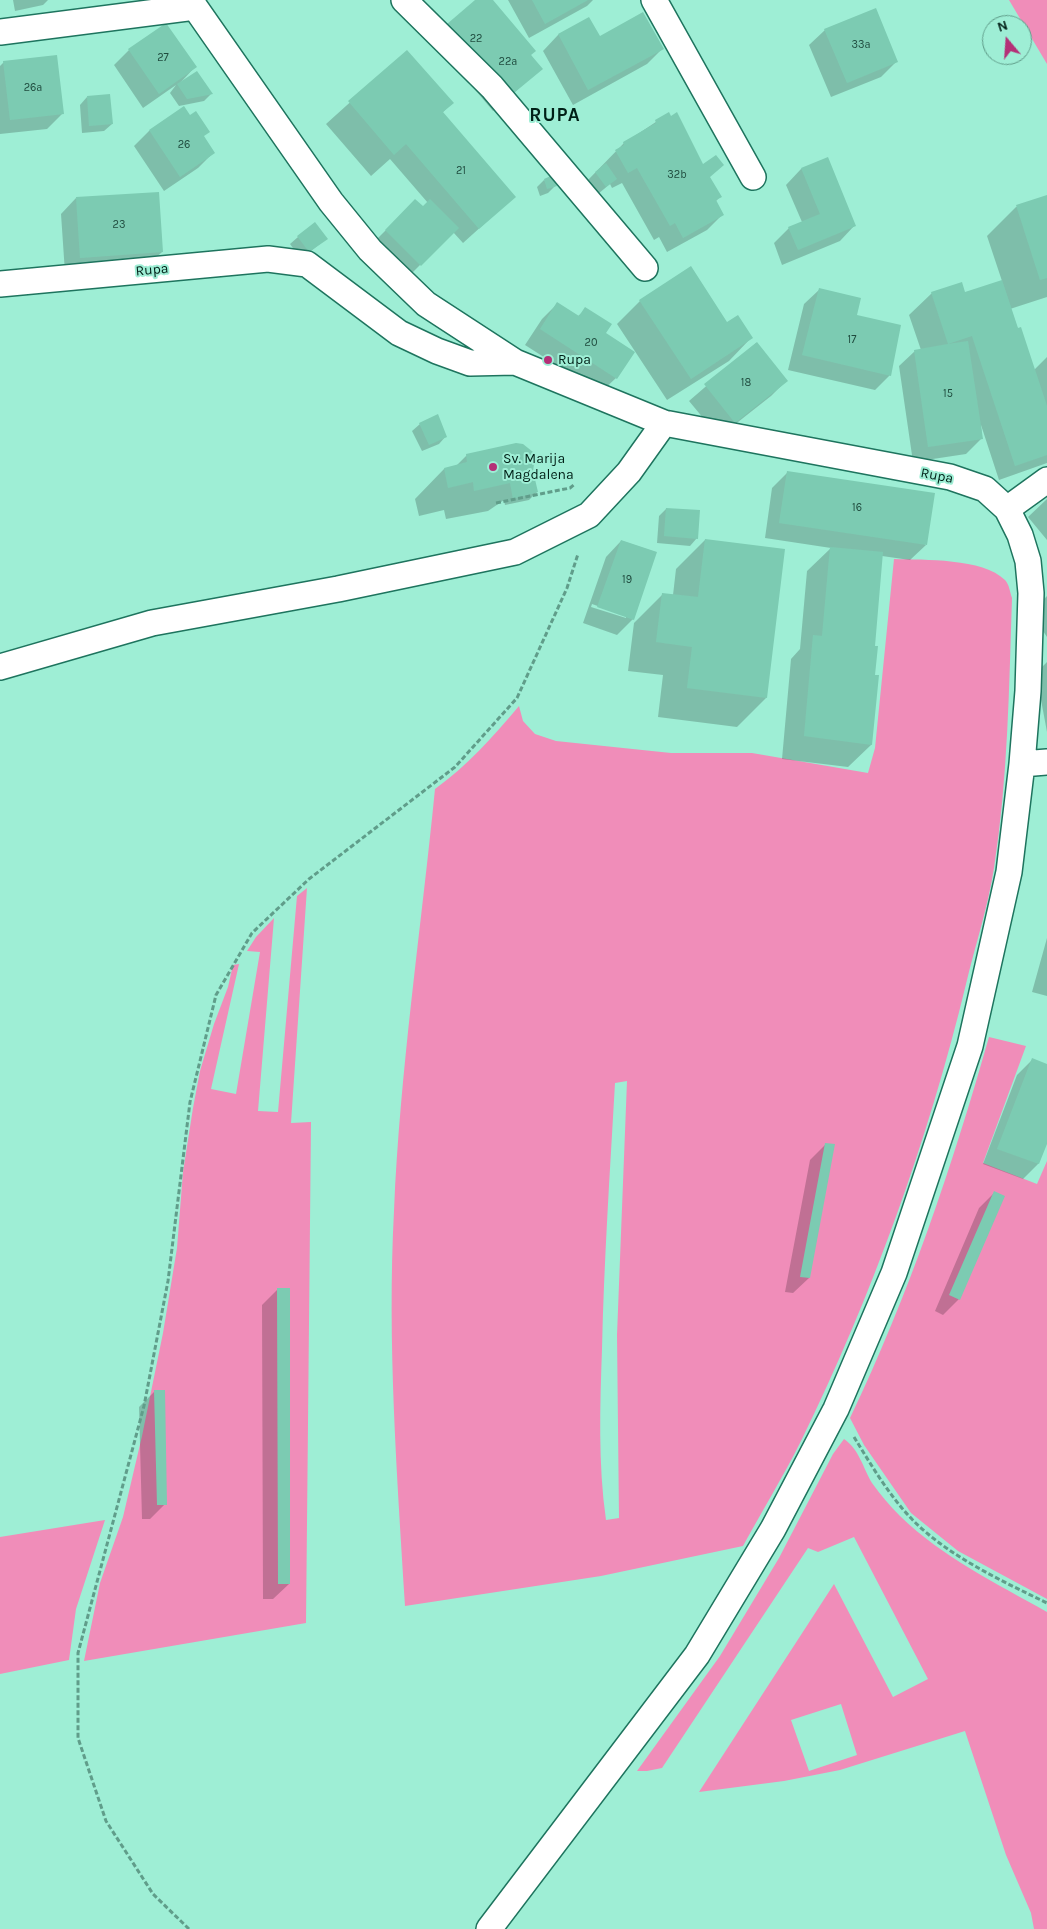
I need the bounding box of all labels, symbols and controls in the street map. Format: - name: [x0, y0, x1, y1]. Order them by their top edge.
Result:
- north arrow: [982, 15, 1032, 65]
- text: N: [995, 17, 1010, 36]
- house number: 22: [470, 32, 482, 46]
- house number: 33a: [851, 38, 871, 52]
- house number: 27: [157, 51, 169, 65]
- house number: 22a: [499, 55, 517, 69]
- house number: 26a: [24, 81, 42, 95]
- district label: RUPA: [529, 105, 581, 127]
- house number: 26: [178, 138, 190, 152]
- house number: 21: [456, 164, 466, 178]
- house number: 32b: [667, 168, 687, 182]
- house number: 23: [113, 218, 125, 232]
- street label: Rupa: [135, 260, 169, 280]
- house number: 17: [848, 333, 856, 347]
- house number: 20: [585, 336, 597, 350]
- place label: Rupa: [558, 352, 591, 368]
- marker: Rupa: [542, 354, 554, 366]
- house number: 18: [741, 376, 751, 390]
- house number: 15: [943, 387, 953, 401]
- place label: Sv. Marija Magdalena: [503, 451, 574, 484]
- marker: Sv. Marija Magdalena: [487, 461, 499, 473]
- street label: Rupa: [919, 465, 955, 487]
- house number: 16: [852, 501, 862, 515]
- house number: 19: [622, 573, 632, 587]

